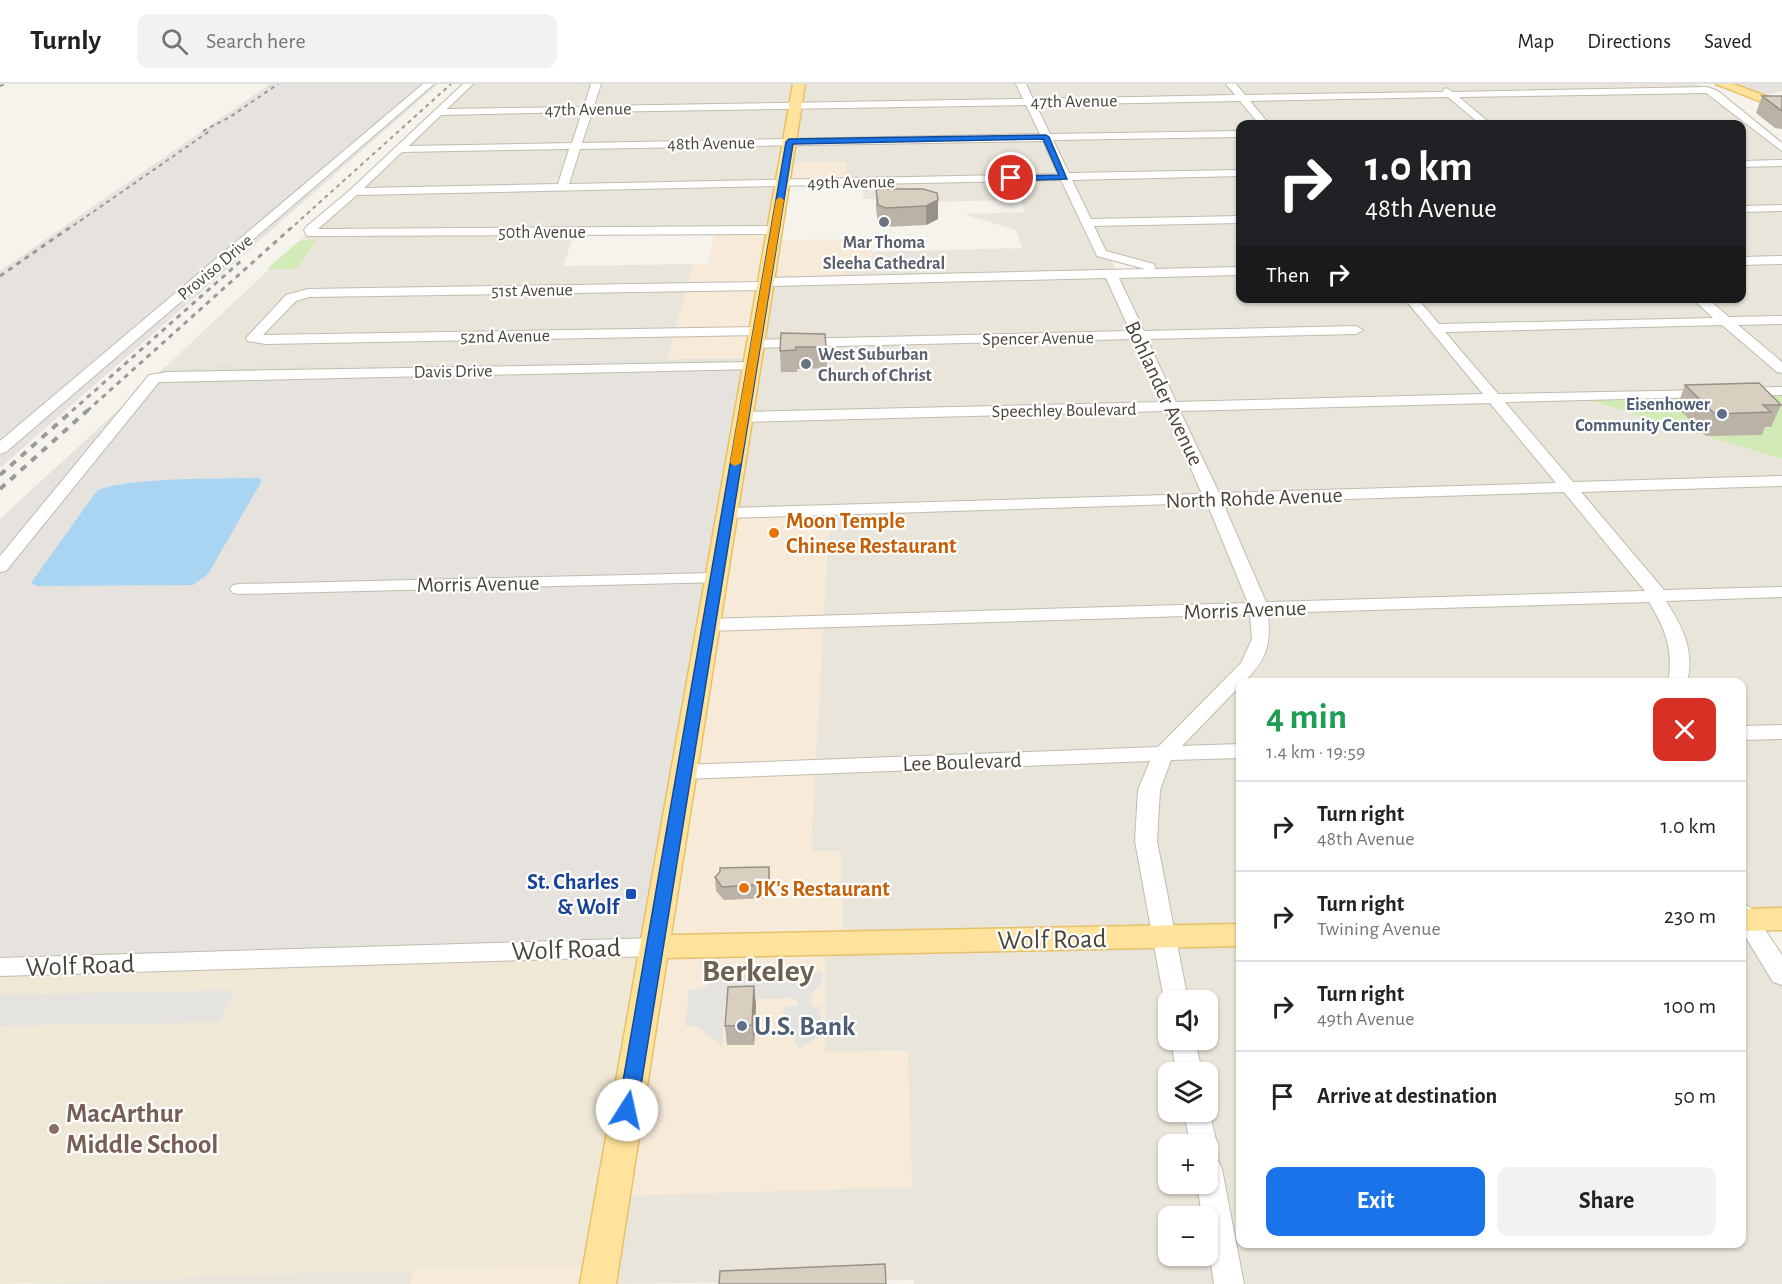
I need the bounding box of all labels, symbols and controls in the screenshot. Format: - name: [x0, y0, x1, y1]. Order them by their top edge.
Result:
- search box: [137, 14, 557, 68]
- icon: search: [158, 25, 191, 58]
- text: Turnly: [30, 27, 101, 55]
- text: Search here: [206, 30, 306, 52]
- text: Map: [1518, 31, 1554, 52]
- text: Directions: [1587, 31, 1671, 52]
- text: Saved: [1704, 31, 1752, 52]
- street label: 47th Avenue: [1031, 92, 1118, 112]
- street label: 47th Avenue: [545, 100, 632, 120]
- street label: 48th Avenue: [667, 134, 755, 154]
- icon: right: [1266, 144, 1344, 222]
- text: 1.0 km: [1365, 146, 1473, 188]
- pin: [985, 152, 1036, 203]
- icon: arrive: [994, 161, 1027, 194]
- street label: 49th Avenue: [807, 173, 895, 193]
- text: 48th Avenue: [1365, 195, 1497, 222]
- marker: Mar Thoma Sleeha Cathedral: [877, 215, 891, 229]
- street label: 50th Avenue: [498, 224, 586, 242]
- street label: Proviso Drive: [175, 232, 256, 304]
- place label: Mar Thoma Sleeha Cathedral: [823, 234, 945, 273]
- icon: right: [1322, 258, 1355, 291]
- text: Then: [1266, 264, 1310, 286]
- street label: 51st Avenue: [491, 281, 573, 301]
- street label: Bohlander Avenue: [1121, 318, 1207, 469]
- street label: 52nd Avenue: [460, 327, 550, 347]
- street label: Spencer Avenue: [982, 329, 1094, 349]
- place label: West Suburban Church of Christ: [818, 346, 932, 385]
- marker: West Suburban Church of Christ: [799, 357, 813, 371]
- street label: Davis Drive: [413, 362, 493, 382]
- place label: Eisenhower Community Center: [1575, 396, 1711, 435]
- street label: Speechley Boulevard: [991, 401, 1137, 421]
- marker: Eisenhower Community Center: [1715, 407, 1729, 421]
- street label: North Rohde Avenue: [1165, 484, 1343, 512]
- place label: Moon Temple Chinese Restaurant: [786, 510, 957, 557]
- marker: Moon Temple Chinese Restaurant: [767, 526, 781, 540]
- street label: Morris Avenue: [416, 572, 540, 596]
- street label: Morris Avenue: [1183, 597, 1307, 623]
- button: close: [1653, 698, 1716, 761]
- text: 4 min: [1266, 699, 1347, 735]
- text: 1.4 km · 19:59: [1266, 742, 1365, 762]
- street label: Lee Boulevard: [902, 749, 1022, 775]
- text: Turn right: [1317, 803, 1404, 825]
- icon: right: [1266, 810, 1299, 843]
- text: 1.0 km: [1661, 815, 1716, 837]
- text: 48th Avenue: [1317, 829, 1414, 849]
- place label: St. Charles & Wolf: [527, 871, 621, 918]
- place label: JK's Restaurant: [756, 878, 890, 900]
- marker: JK's Restaurant: [737, 881, 751, 895]
- marker: St. Charles & Wolf: [624, 887, 638, 901]
- text: Turn right: [1317, 893, 1404, 915]
- icon: right: [1266, 900, 1299, 933]
- text: 230 m: [1664, 905, 1716, 927]
- text: Twining Avenue: [1317, 919, 1441, 939]
- street label: Wolf Road: [997, 925, 1107, 954]
- street label: Wolf Road: [511, 934, 621, 965]
- street label: Wolf Road: [25, 950, 135, 981]
- district label: Berkeley: [702, 955, 815, 987]
- text: Turn right: [1317, 983, 1404, 1005]
- map controls: [1158, 990, 1218, 1266]
- button: sound: [1158, 990, 1218, 1050]
- icon: right: [1266, 990, 1299, 1023]
- text: 100 m: [1664, 995, 1716, 1017]
- text: 49th Avenue: [1317, 1009, 1414, 1029]
- place label: U.S. Bank: [754, 1013, 856, 1040]
- marker: U.S. Bank: [735, 1019, 749, 1033]
- button: layers: [1158, 1062, 1218, 1122]
- position arrow: [595, 1078, 659, 1142]
- icon: arrive: [1266, 1080, 1299, 1113]
- text: Arrive at destination: [1317, 1085, 1497, 1107]
- text: 50 m: [1674, 1085, 1716, 1107]
- place label: MacArthur Middle School: [66, 1100, 218, 1158]
- marker: MacArthur Middle School: [47, 1122, 61, 1136]
- button: +: [1158, 1134, 1218, 1194]
- button: Exit: [1266, 1167, 1485, 1236]
- button: Share: [1497, 1167, 1716, 1236]
- button: −: [1158, 1206, 1218, 1266]

